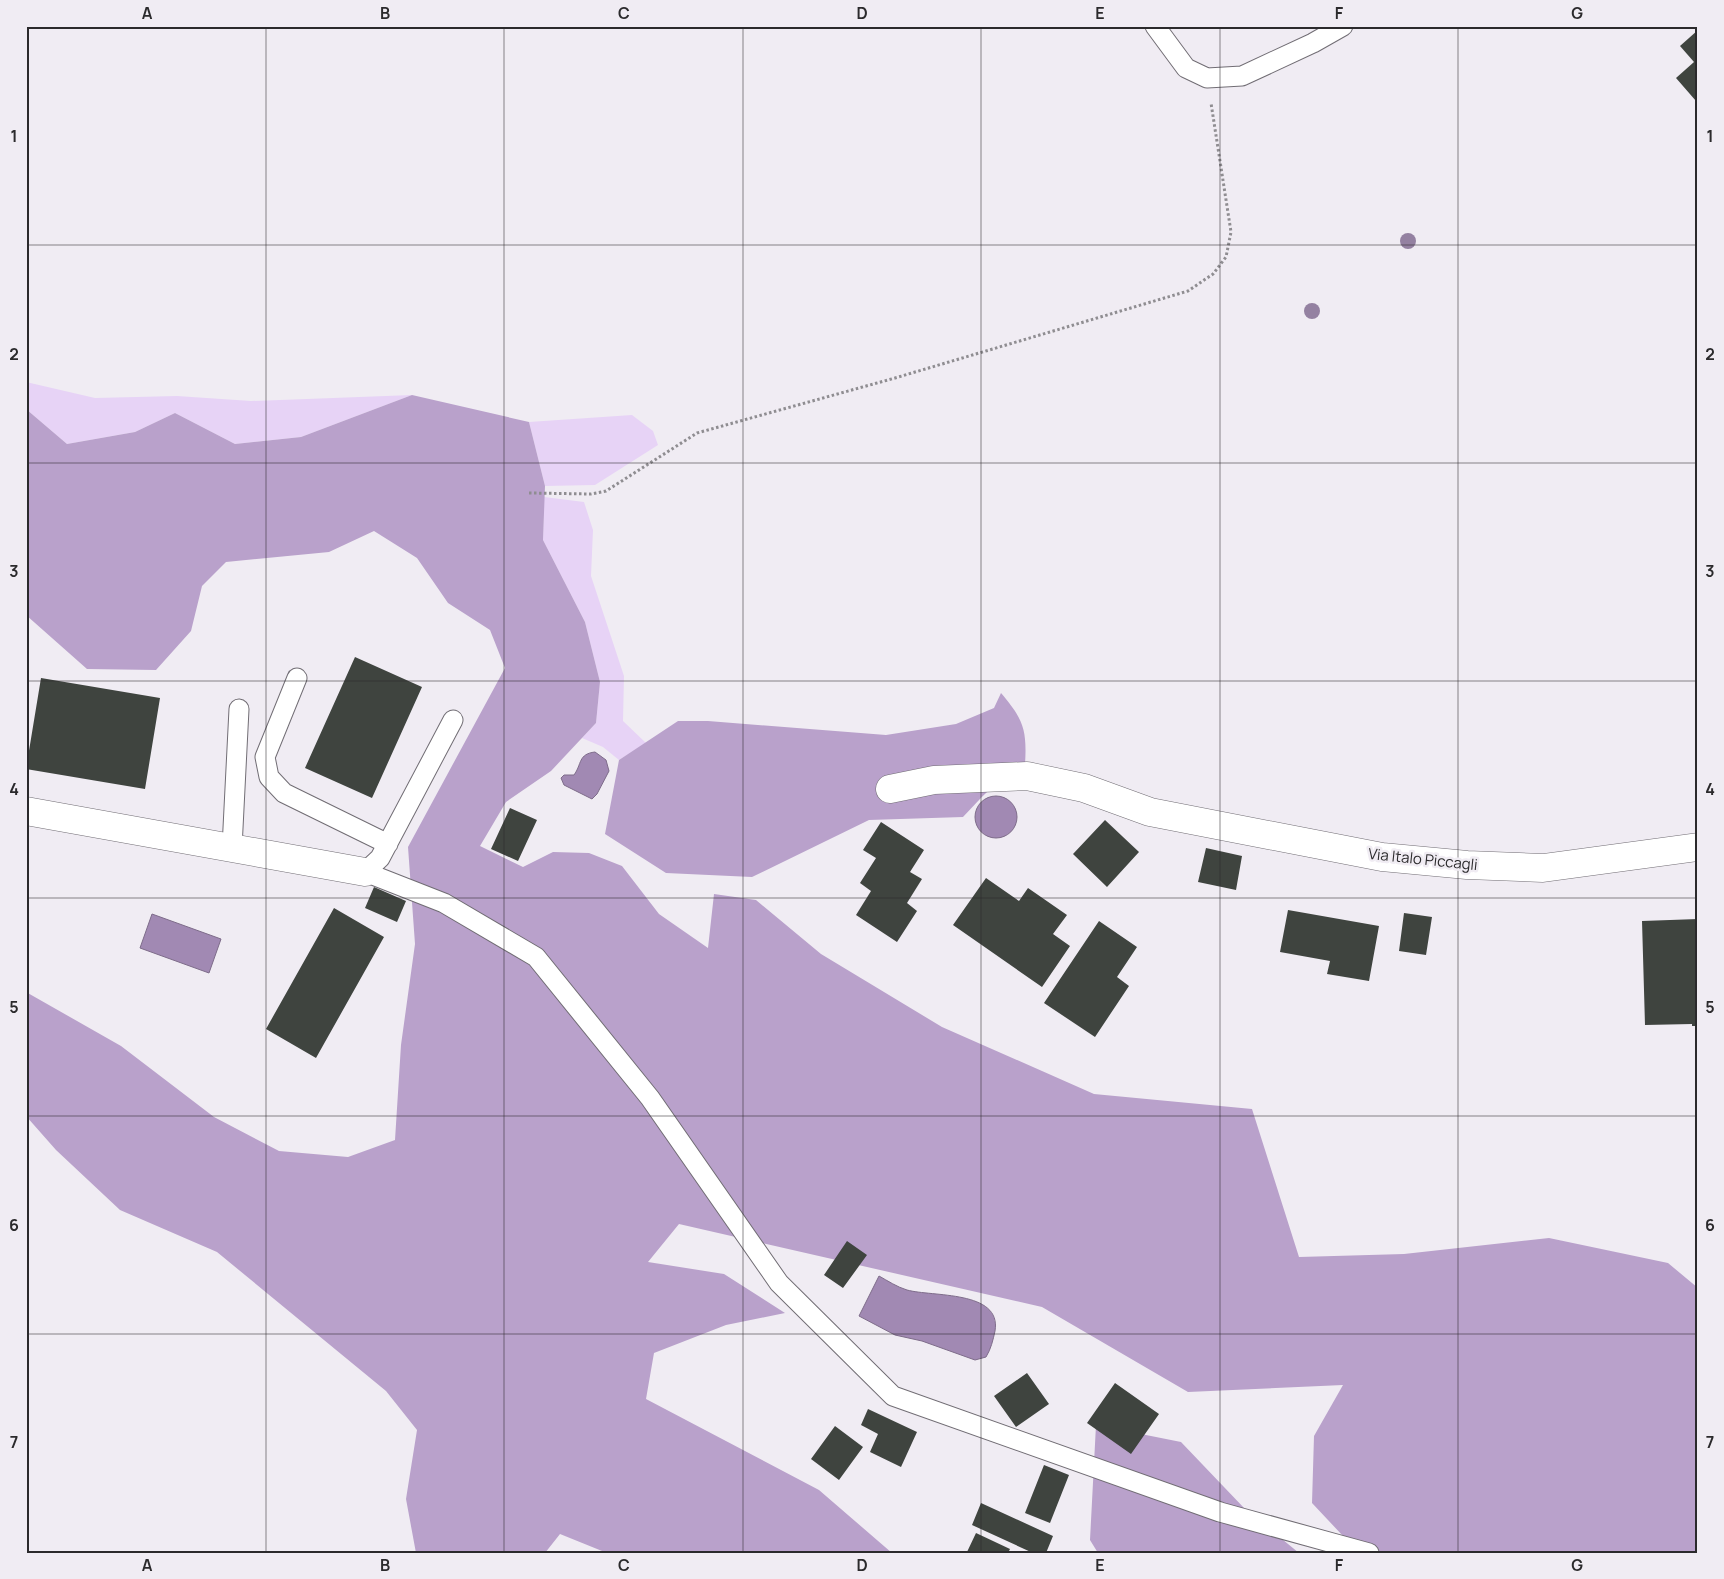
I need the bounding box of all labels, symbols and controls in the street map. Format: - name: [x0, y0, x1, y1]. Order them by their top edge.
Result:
- text: A: [142, 2, 153, 24]
- text: B: [380, 2, 390, 24]
- text: C: [618, 2, 630, 24]
- text: D: [856, 2, 868, 24]
- text: E: [1095, 2, 1105, 24]
- text: F: [1335, 2, 1344, 24]
- text: G: [1571, 2, 1583, 24]
- text: 1: [10, 125, 18, 147]
- text: 1: [1706, 125, 1714, 147]
- text: 2: [9, 343, 19, 365]
- text: 2: [1705, 343, 1715, 365]
- text: 3: [9, 560, 19, 582]
- text: 3: [1705, 560, 1715, 582]
- text: 4: [9, 778, 19, 800]
- text: 4: [1705, 778, 1715, 800]
- street label: Via Italo Piccagli: [1367, 843, 1479, 875]
- text: 5: [9, 996, 19, 1018]
- text: 5: [1705, 996, 1715, 1018]
- text: 6: [9, 1214, 19, 1236]
- text: 6: [1705, 1214, 1715, 1236]
- text: 7: [10, 1431, 18, 1453]
- text: 7: [1706, 1431, 1714, 1453]
- text: A: [142, 1554, 153, 1576]
- text: B: [380, 1554, 390, 1576]
- text: C: [618, 1554, 630, 1576]
- text: D: [856, 1554, 868, 1576]
- text: E: [1095, 1554, 1105, 1576]
- text: F: [1335, 1554, 1344, 1576]
- text: G: [1571, 1554, 1583, 1576]

